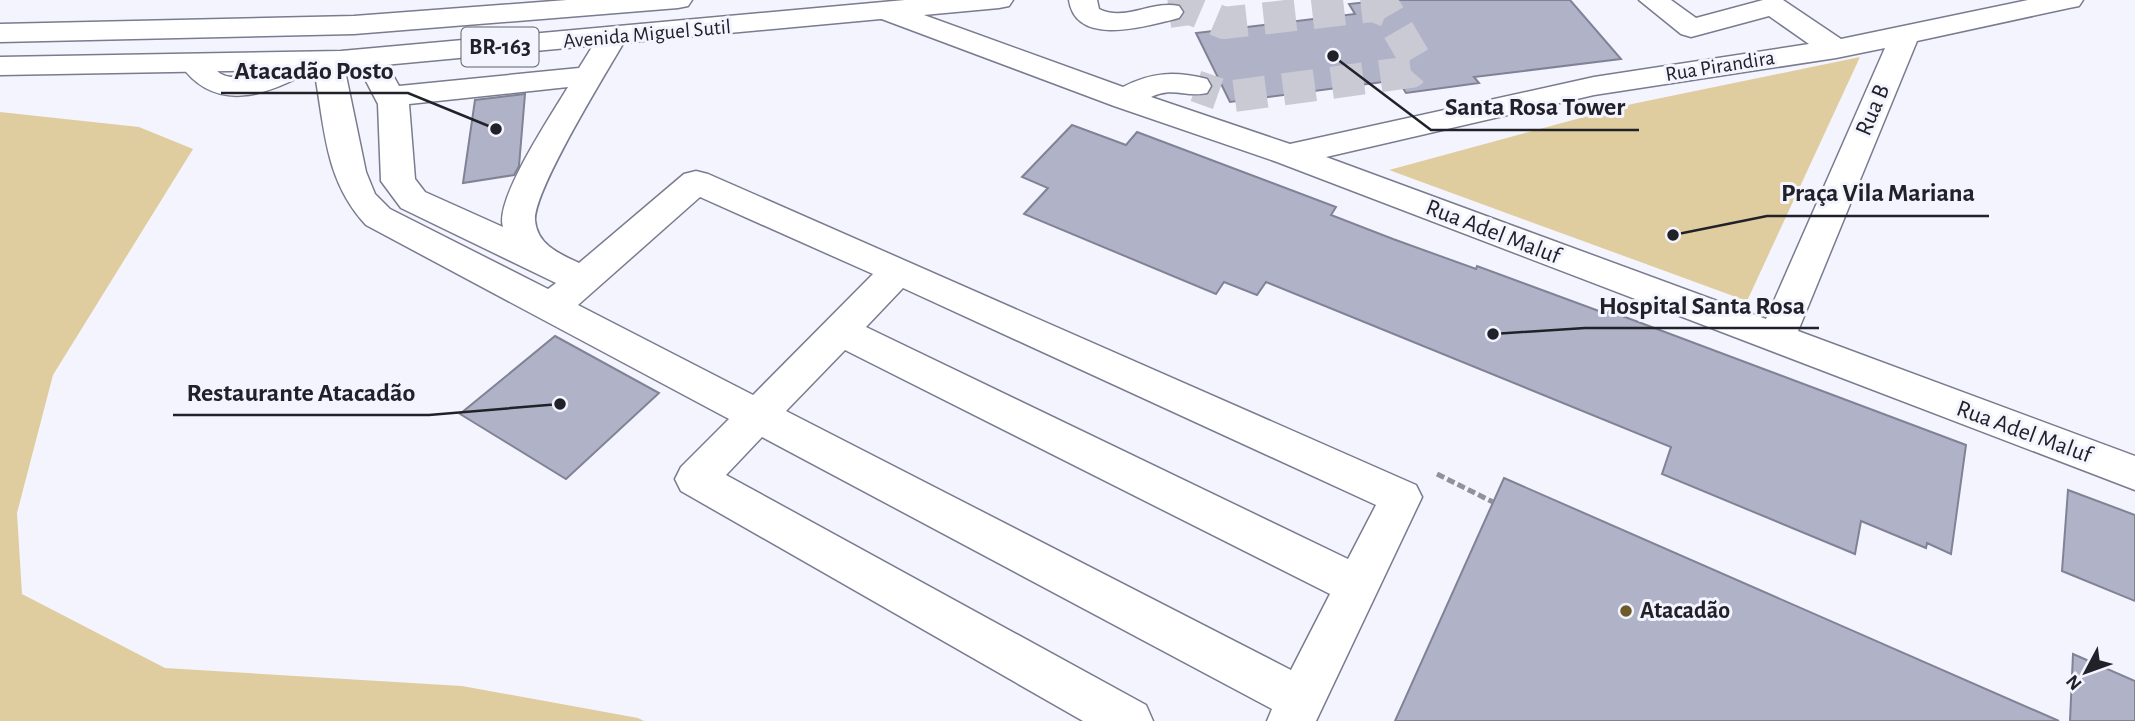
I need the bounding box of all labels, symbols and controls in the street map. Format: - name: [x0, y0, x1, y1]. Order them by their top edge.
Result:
- street label: Avenida Miguel Sutil: [562, 16, 732, 52]
- road number: BR-163: [462, 28, 538, 66]
- callout: Atacadão Posto: [221, 46, 408, 93]
- street label: Rua Pirandira: [1664, 47, 1776, 85]
- text: Atacadão Posto: [234, 58, 394, 84]
- street label: Rua B: [1852, 81, 1894, 139]
- callout: Santa Rosa Tower: [1431, 83, 1639, 130]
- text: Santa Rosa Tower: [1445, 94, 1625, 120]
- callout: Praça Vila Mariana: [1767, 169, 1989, 216]
- text: Praça Vila Mariana: [1781, 180, 1975, 206]
- street label: Rua Adel Maluf: [1422, 195, 1565, 269]
- callout: Hospital Santa Rosa: [1585, 281, 1819, 328]
- text: Hospital Santa Rosa: [1599, 293, 1805, 319]
- callout: Restaurante Atacadão: [173, 368, 429, 415]
- text: Restaurante Atacadão: [187, 380, 416, 406]
- street label: Rua Adel Maluf: [1953, 396, 2096, 468]
- place label: Atacadão: [1640, 599, 1730, 623]
- marker: Atacadão: [1618, 603, 1634, 619]
- north arrow: [2051, 637, 2121, 707]
- text: N: [2063, 671, 2086, 693]

